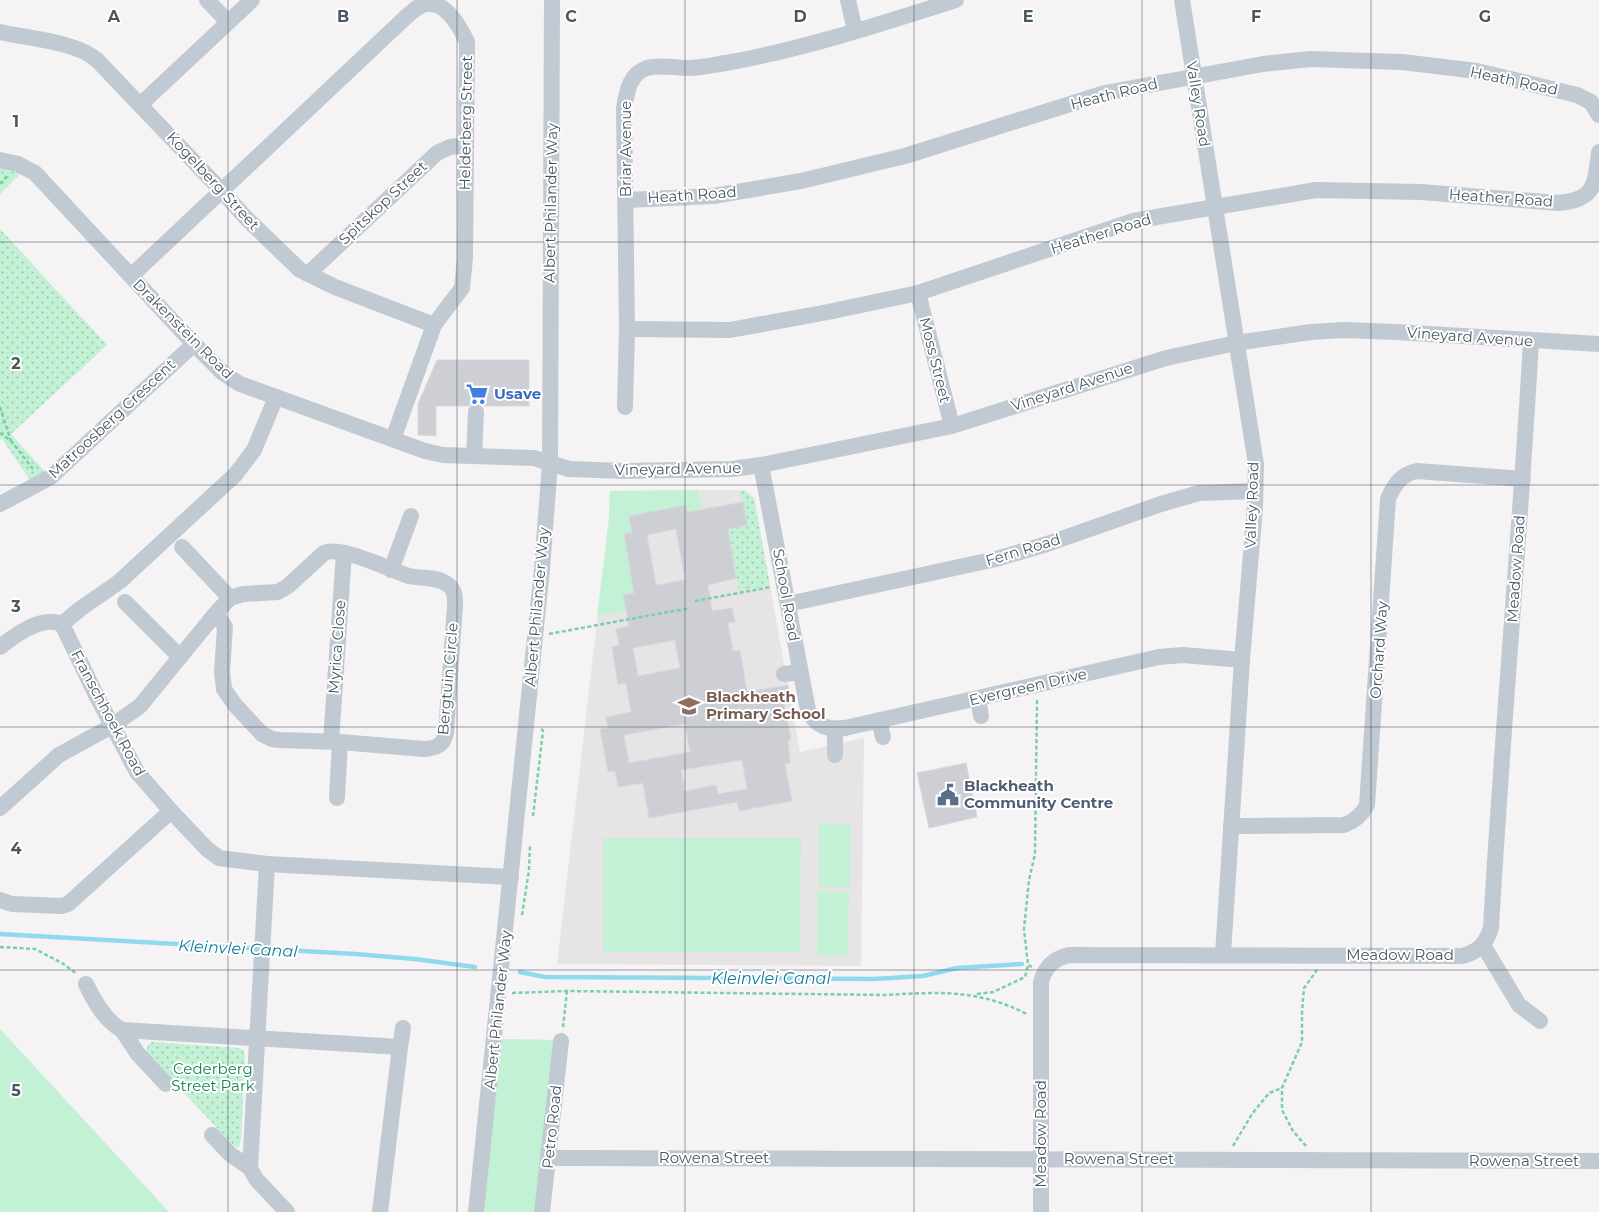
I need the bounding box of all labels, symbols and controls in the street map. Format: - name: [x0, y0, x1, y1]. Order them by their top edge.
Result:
- text: A: [107, 7, 121, 26]
- text: B: [337, 7, 349, 26]
- text: C: [565, 7, 577, 26]
- text: D: [793, 7, 807, 26]
- text: E: [1023, 7, 1033, 26]
- text: F: [1251, 7, 1261, 26]
- text: G: [1479, 7, 1491, 26]
- street label: Helderberg Street: [455, 55, 476, 191]
- street label: Valley Road: [1182, 60, 1215, 148]
- street label: Heath Road: [1468, 62, 1560, 99]
- street label: Heath Road: [1068, 73, 1159, 114]
- street label: Briar Avenue: [616, 101, 635, 197]
- text: 1: [13, 112, 19, 131]
- street label: Albert Philander Way: [540, 122, 561, 283]
- street label: Kogelberg Street: [163, 127, 264, 234]
- street label: Spitskop Street: [334, 157, 431, 249]
- street label: Heath Road: [647, 182, 737, 207]
- street label: Heather Road: [1448, 184, 1554, 211]
- street label: Heather Road: [1048, 209, 1154, 258]
- street label: Drakenstein Road: [129, 275, 237, 383]
- street label: Moss Street: [916, 315, 955, 405]
- street label: Vineyard Avenue: [1406, 323, 1534, 350]
- text: 2: [11, 354, 21, 373]
- street label: Matroosberg Crescent: [44, 355, 179, 483]
- street label: Vineyard Avenue: [1009, 358, 1135, 415]
- supermarket icon: Usave: [464, 381, 490, 407]
- place label: Usave: [494, 384, 541, 403]
- street label: Vineyard Avenue: [615, 458, 741, 479]
- street label: Valley Road: [1240, 461, 1263, 549]
- street label: Meadow Road: [1502, 515, 1529, 623]
- street label: Albert Philander Way: [520, 526, 553, 687]
- street label: Fern Road: [983, 529, 1063, 570]
- street label: School Road: [769, 547, 804, 643]
- text: 3: [10, 597, 21, 616]
- street label: Myrica Close: [324, 599, 349, 695]
- street label: Orchard Way: [1366, 599, 1391, 700]
- street label: Bergtuin Circle: [433, 622, 462, 736]
- street label: Franschhoek Road: [67, 646, 150, 779]
- street label: Evergreen Drive: [967, 664, 1089, 709]
- place label: Blackheath Primary School: [706, 687, 825, 723]
- school or university icon: Blackheath Primary School: [676, 693, 702, 719]
- place label: Blackheath Community Centre: [964, 776, 1113, 812]
- public building icon: Blackheath Community Centre: [935, 782, 961, 808]
- text: 4: [10, 839, 22, 858]
- street label: Albert Philander Way: [480, 929, 515, 1090]
- water label: Kleinvlei Canal: [178, 936, 299, 961]
- street label: Meadow Road: [1346, 945, 1454, 964]
- water label: Kleinvlei Canal: [711, 969, 831, 988]
- park label: Cederberg Street Park: [171, 1059, 255, 1095]
- street label: Meadow Road: [1031, 1080, 1050, 1188]
- text: 5: [11, 1081, 21, 1100]
- street label: Petro Road: [538, 1084, 565, 1170]
- street label: Rowena Street: [659, 1148, 769, 1167]
- street label: Rowena Street: [1064, 1149, 1174, 1168]
- street label: Rowena Street: [1469, 1151, 1579, 1170]

